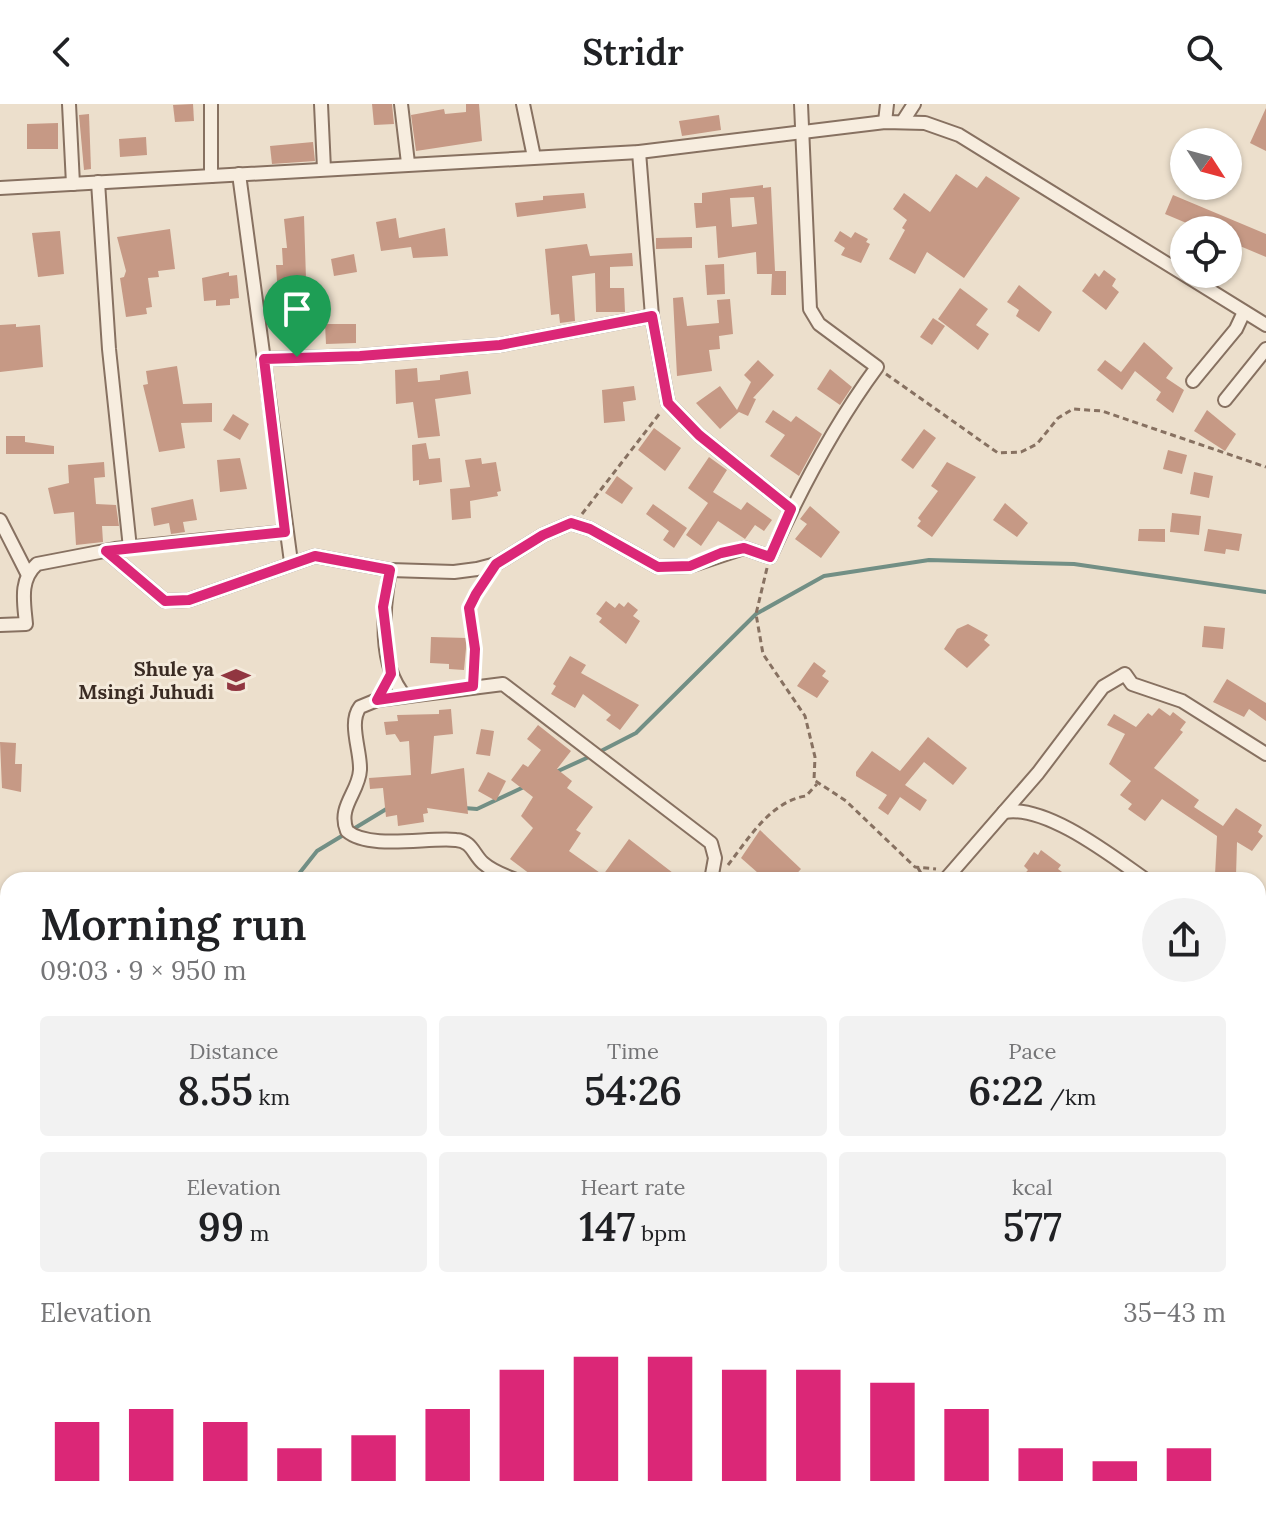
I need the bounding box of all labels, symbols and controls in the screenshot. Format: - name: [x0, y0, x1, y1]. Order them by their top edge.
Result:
- text: Stridr: [582, 29, 684, 75]
- icon: back: [40, 30, 84, 74]
- icon: search: [1182, 30, 1226, 74]
- north arrow: [1170, 128, 1242, 200]
- map controls: [1170, 128, 1242, 288]
- button: locate: [1170, 216, 1242, 288]
- pin: [263, 275, 331, 357]
- icon: arrive: [275, 287, 319, 331]
- place label: Shule ya Msingi Juhudi: [78, 656, 215, 704]
- school or university icon: Shule ya Msingi Juhudi: [221, 665, 251, 695]
- text: Morning run: [40, 896, 307, 952]
- button: share: [1142, 898, 1226, 982]
- text: 09:03 · 9 × 950 m: [40, 954, 246, 987]
- text: Distance: [189, 1037, 278, 1065]
- text: Time: [607, 1037, 659, 1065]
- text: Pace: [1008, 1037, 1056, 1065]
- text: 8.55: [177, 1065, 253, 1116]
- text: 54:26: [584, 1065, 682, 1116]
- text: 6:22: [968, 1065, 1044, 1116]
- text: km: [253, 1083, 290, 1111]
- text: /km: [1044, 1083, 1096, 1111]
- text: Elevation: [186, 1173, 281, 1201]
- text: Heart rate: [581, 1173, 685, 1201]
- text: kcal: [1012, 1173, 1053, 1201]
- text: 99: [198, 1201, 244, 1252]
- text: 147: [579, 1201, 635, 1252]
- text: 577: [1003, 1201, 1062, 1252]
- text: m: [244, 1219, 269, 1247]
- text: bpm: [635, 1219, 687, 1247]
- text: Elevation: [40, 1296, 152, 1329]
- text: 35–43 m: [1123, 1296, 1226, 1329]

